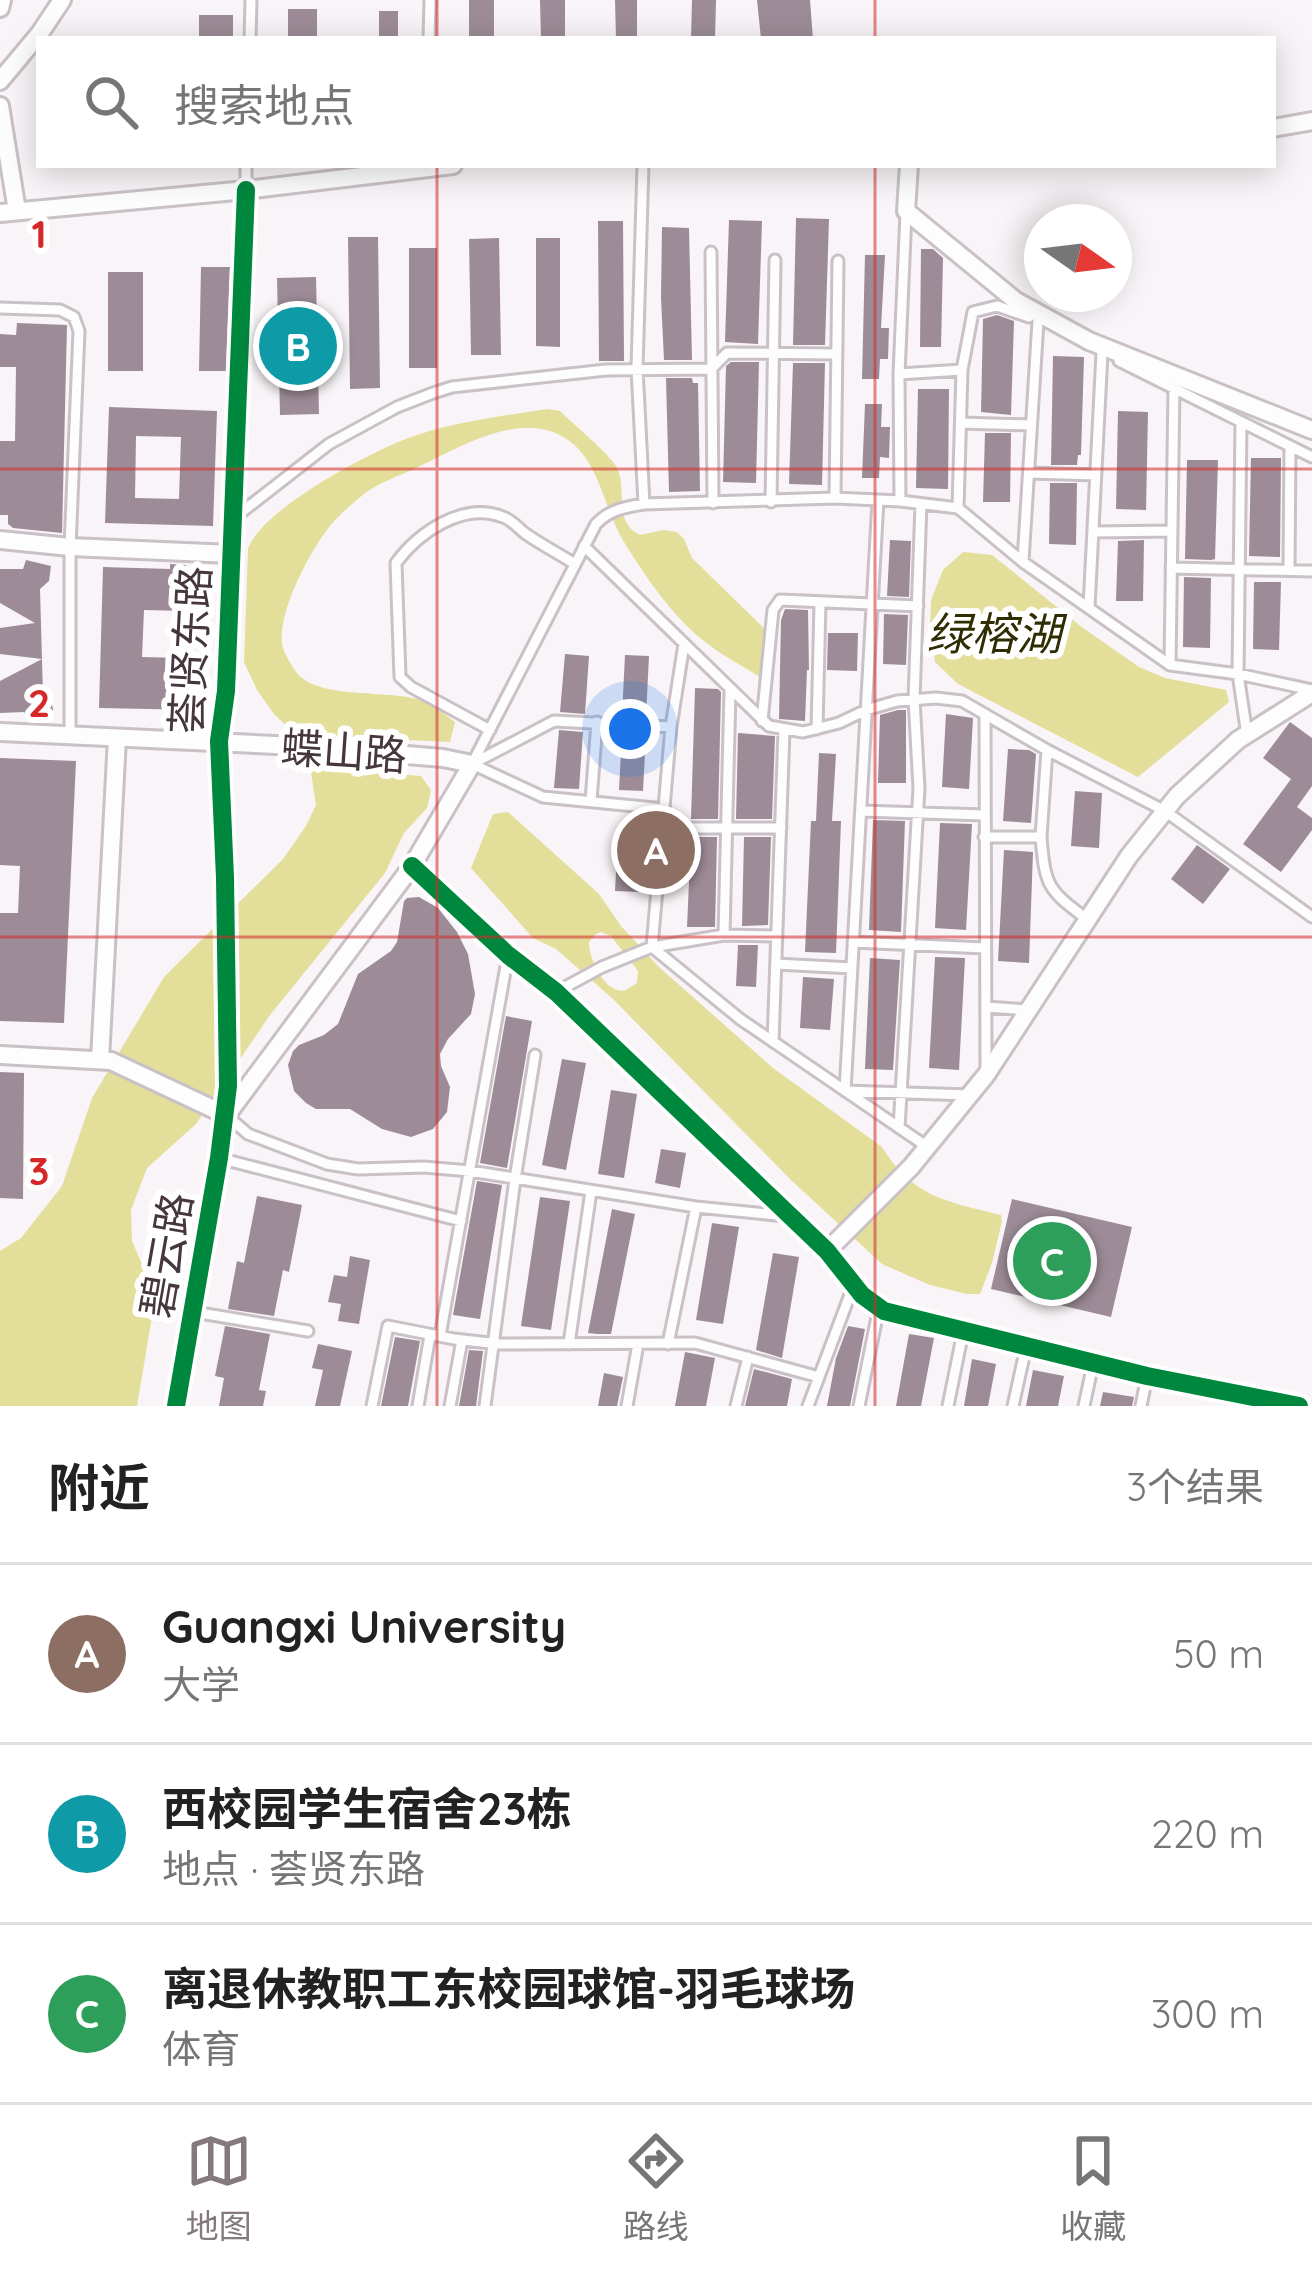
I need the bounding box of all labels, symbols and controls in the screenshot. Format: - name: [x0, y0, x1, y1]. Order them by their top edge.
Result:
- search box: [36, 36, 1276, 168]
- icon: search: [78, 69, 144, 135]
- text: 搜索地点: [174, 77, 354, 133]
- north arrow: [1024, 204, 1132, 312]
- text: 1: [31, 209, 47, 258]
- pin: B: [259, 301, 337, 391]
- street label: 荟贤东路: [159, 565, 221, 735]
- water label: 绿榕湖: [926, 605, 1067, 661]
- text: 2: [28, 678, 50, 727]
- your location: [600, 699, 660, 759]
- street label: 蝶山路: [279, 720, 409, 782]
- pin: A: [617, 805, 695, 895]
- text: 3: [29, 1146, 49, 1195]
- street label: 碧云路: [129, 1188, 203, 1322]
- pin: C: [1013, 1216, 1091, 1306]
- text: 附近: [48, 1455, 150, 1519]
- text: 3个结果: [1127, 1462, 1264, 1511]
- text: Guangxi University: [162, 1598, 566, 1654]
- text: A: [75, 1629, 99, 1678]
- text: 50 m: [1173, 1629, 1264, 1678]
- text: 大学: [162, 1660, 240, 1709]
- text: 西校园学生宿舍23栋: [162, 1780, 572, 1836]
- text: B: [74, 1809, 100, 1858]
- text: 220 m: [1151, 1809, 1264, 1858]
- text: 地点 · 荟贤东路: [162, 1844, 425, 1893]
- text: 离退休教职工东校园球馆-羽毛球场: [162, 1960, 855, 2016]
- text: C: [75, 1989, 99, 2038]
- text: 300 m: [1151, 1989, 1264, 2038]
- text: 体育: [162, 2024, 240, 2073]
- tab: 地图: [186, 2128, 252, 2248]
- tab: 路线: [623, 2128, 689, 2248]
- tab: 收藏: [1060, 2128, 1126, 2248]

